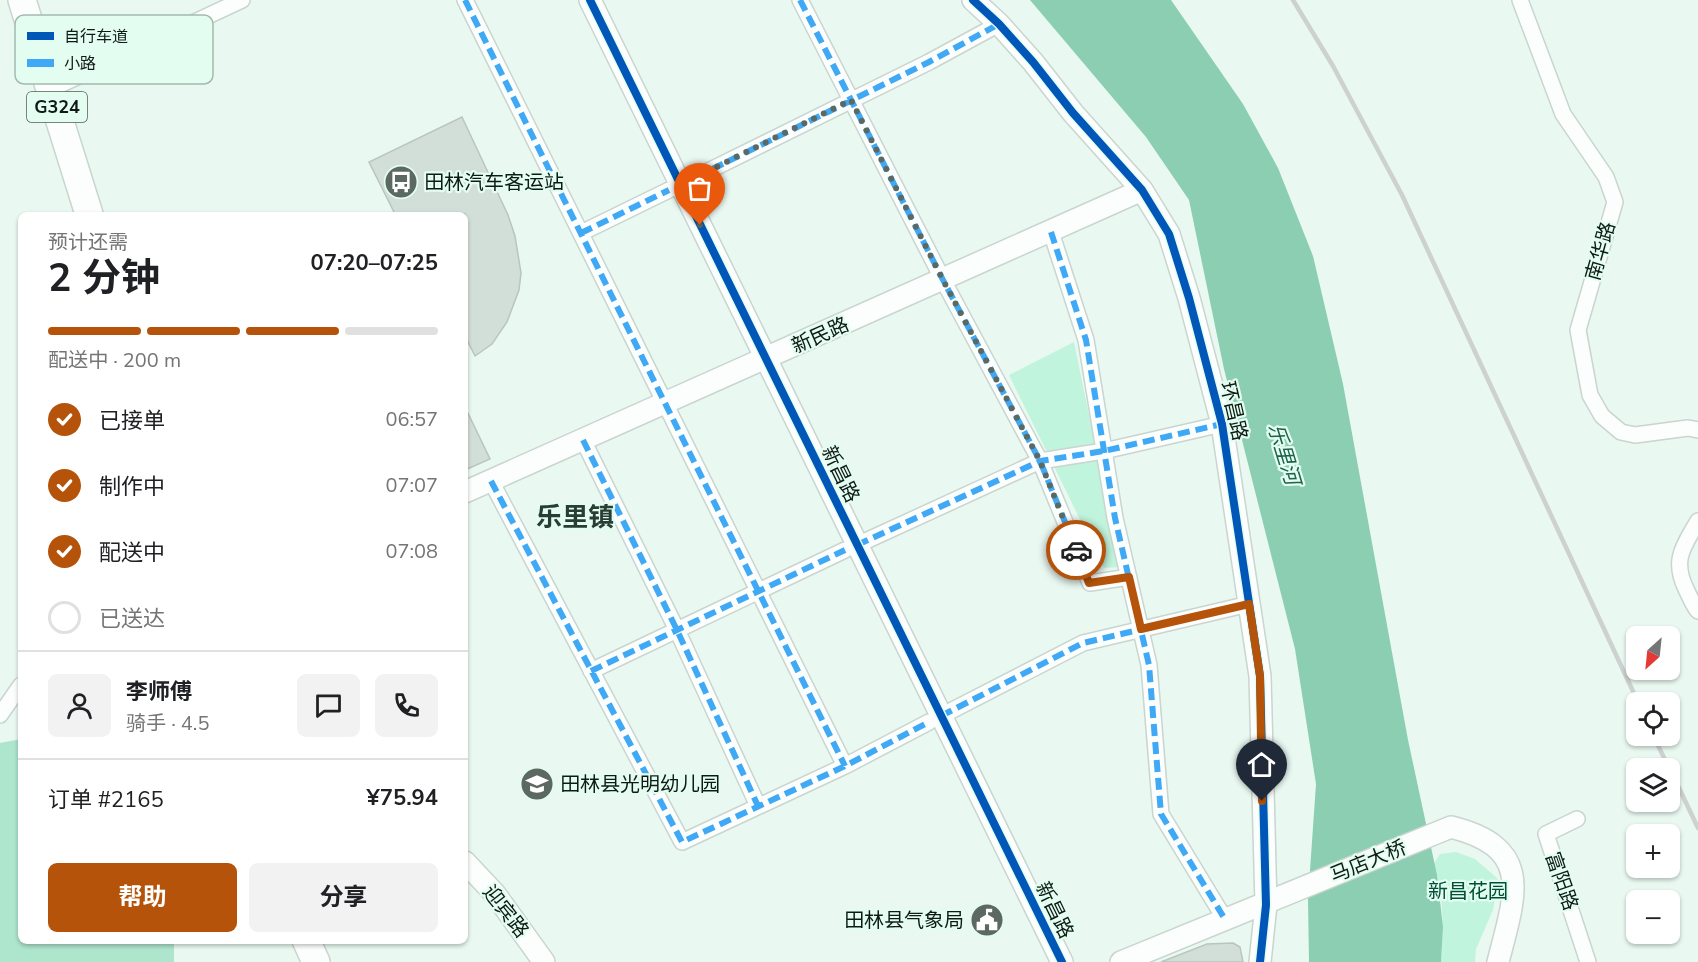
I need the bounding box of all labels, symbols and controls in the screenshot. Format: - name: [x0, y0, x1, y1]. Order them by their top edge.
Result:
- legend: [15, 15, 213, 84]
- text: 自行车道: [64, 26, 128, 48]
- text: 小路: [64, 53, 96, 75]
- road number: G324: [27, 92, 87, 122]
- pin: [674, 163, 725, 225]
- bus stop icon: 田林汽车客运站: [383, 164, 419, 200]
- place label: 田林汽车客运站: [424, 169, 564, 196]
- icon: bag: [683, 172, 716, 205]
- street label: 南华路: [1579, 219, 1622, 284]
- text: 预计还需: [48, 229, 128, 256]
- text: 07:20–07:25: [310, 248, 438, 278]
- text: 2 分钟: [48, 252, 160, 305]
- street label: 新民路: [787, 311, 853, 360]
- text: 配送中 · 200 m: [48, 347, 181, 374]
- street label: 环昌路: [1214, 379, 1253, 443]
- icon: check: [48, 403, 81, 436]
- text: 已接单: [99, 406, 165, 436]
- text: 06:57: [385, 406, 438, 433]
- water label: 乐里河: [1261, 420, 1308, 492]
- street label: 新昌路: [815, 441, 866, 507]
- icon: check: [48, 469, 81, 502]
- text: 制作中: [99, 472, 165, 502]
- text: 07:07: [385, 472, 438, 499]
- district label: 乐里镇: [536, 500, 614, 535]
- courier: [1046, 520, 1106, 580]
- icon: car: [1060, 534, 1093, 567]
- icon: check: [48, 535, 81, 568]
- text: 配送中: [99, 538, 165, 568]
- text: 07:08: [385, 538, 438, 565]
- text: 已送达: [99, 604, 165, 634]
- north arrow: [1626, 626, 1680, 680]
- map controls: [1626, 626, 1680, 944]
- button: person: [48, 674, 111, 737]
- button: chat: [297, 674, 360, 737]
- button: phone: [375, 674, 438, 737]
- text: 李师傅: [126, 677, 192, 707]
- button: locate: [1626, 692, 1680, 746]
- text: 骑手 · 4.5: [126, 710, 209, 737]
- pin: [1236, 739, 1287, 801]
- icon: home: [1245, 748, 1278, 781]
- button: layers: [1626, 758, 1680, 812]
- school or university icon: 田林县光明幼儿园: [519, 766, 555, 802]
- place label: 田林县光明幼儿园: [560, 771, 720, 798]
- text: ¥75.94: [367, 783, 438, 813]
- text: 订单 #2165: [48, 785, 164, 815]
- button: +: [1626, 824, 1680, 878]
- street label: 马店大桥: [1326, 834, 1410, 889]
- street label: 富阳路: [1539, 848, 1584, 914]
- button: 帮助: [48, 863, 237, 932]
- button: 分享: [249, 863, 438, 932]
- street label: 新昌路: [1029, 877, 1080, 943]
- park label: 新昌花园: [1428, 878, 1508, 905]
- street label: 迎宾路: [476, 879, 535, 943]
- button: −: [1626, 890, 1680, 944]
- public building icon: 田林县气象局: [969, 902, 1005, 938]
- place label: 田林县气象局: [844, 907, 964, 934]

